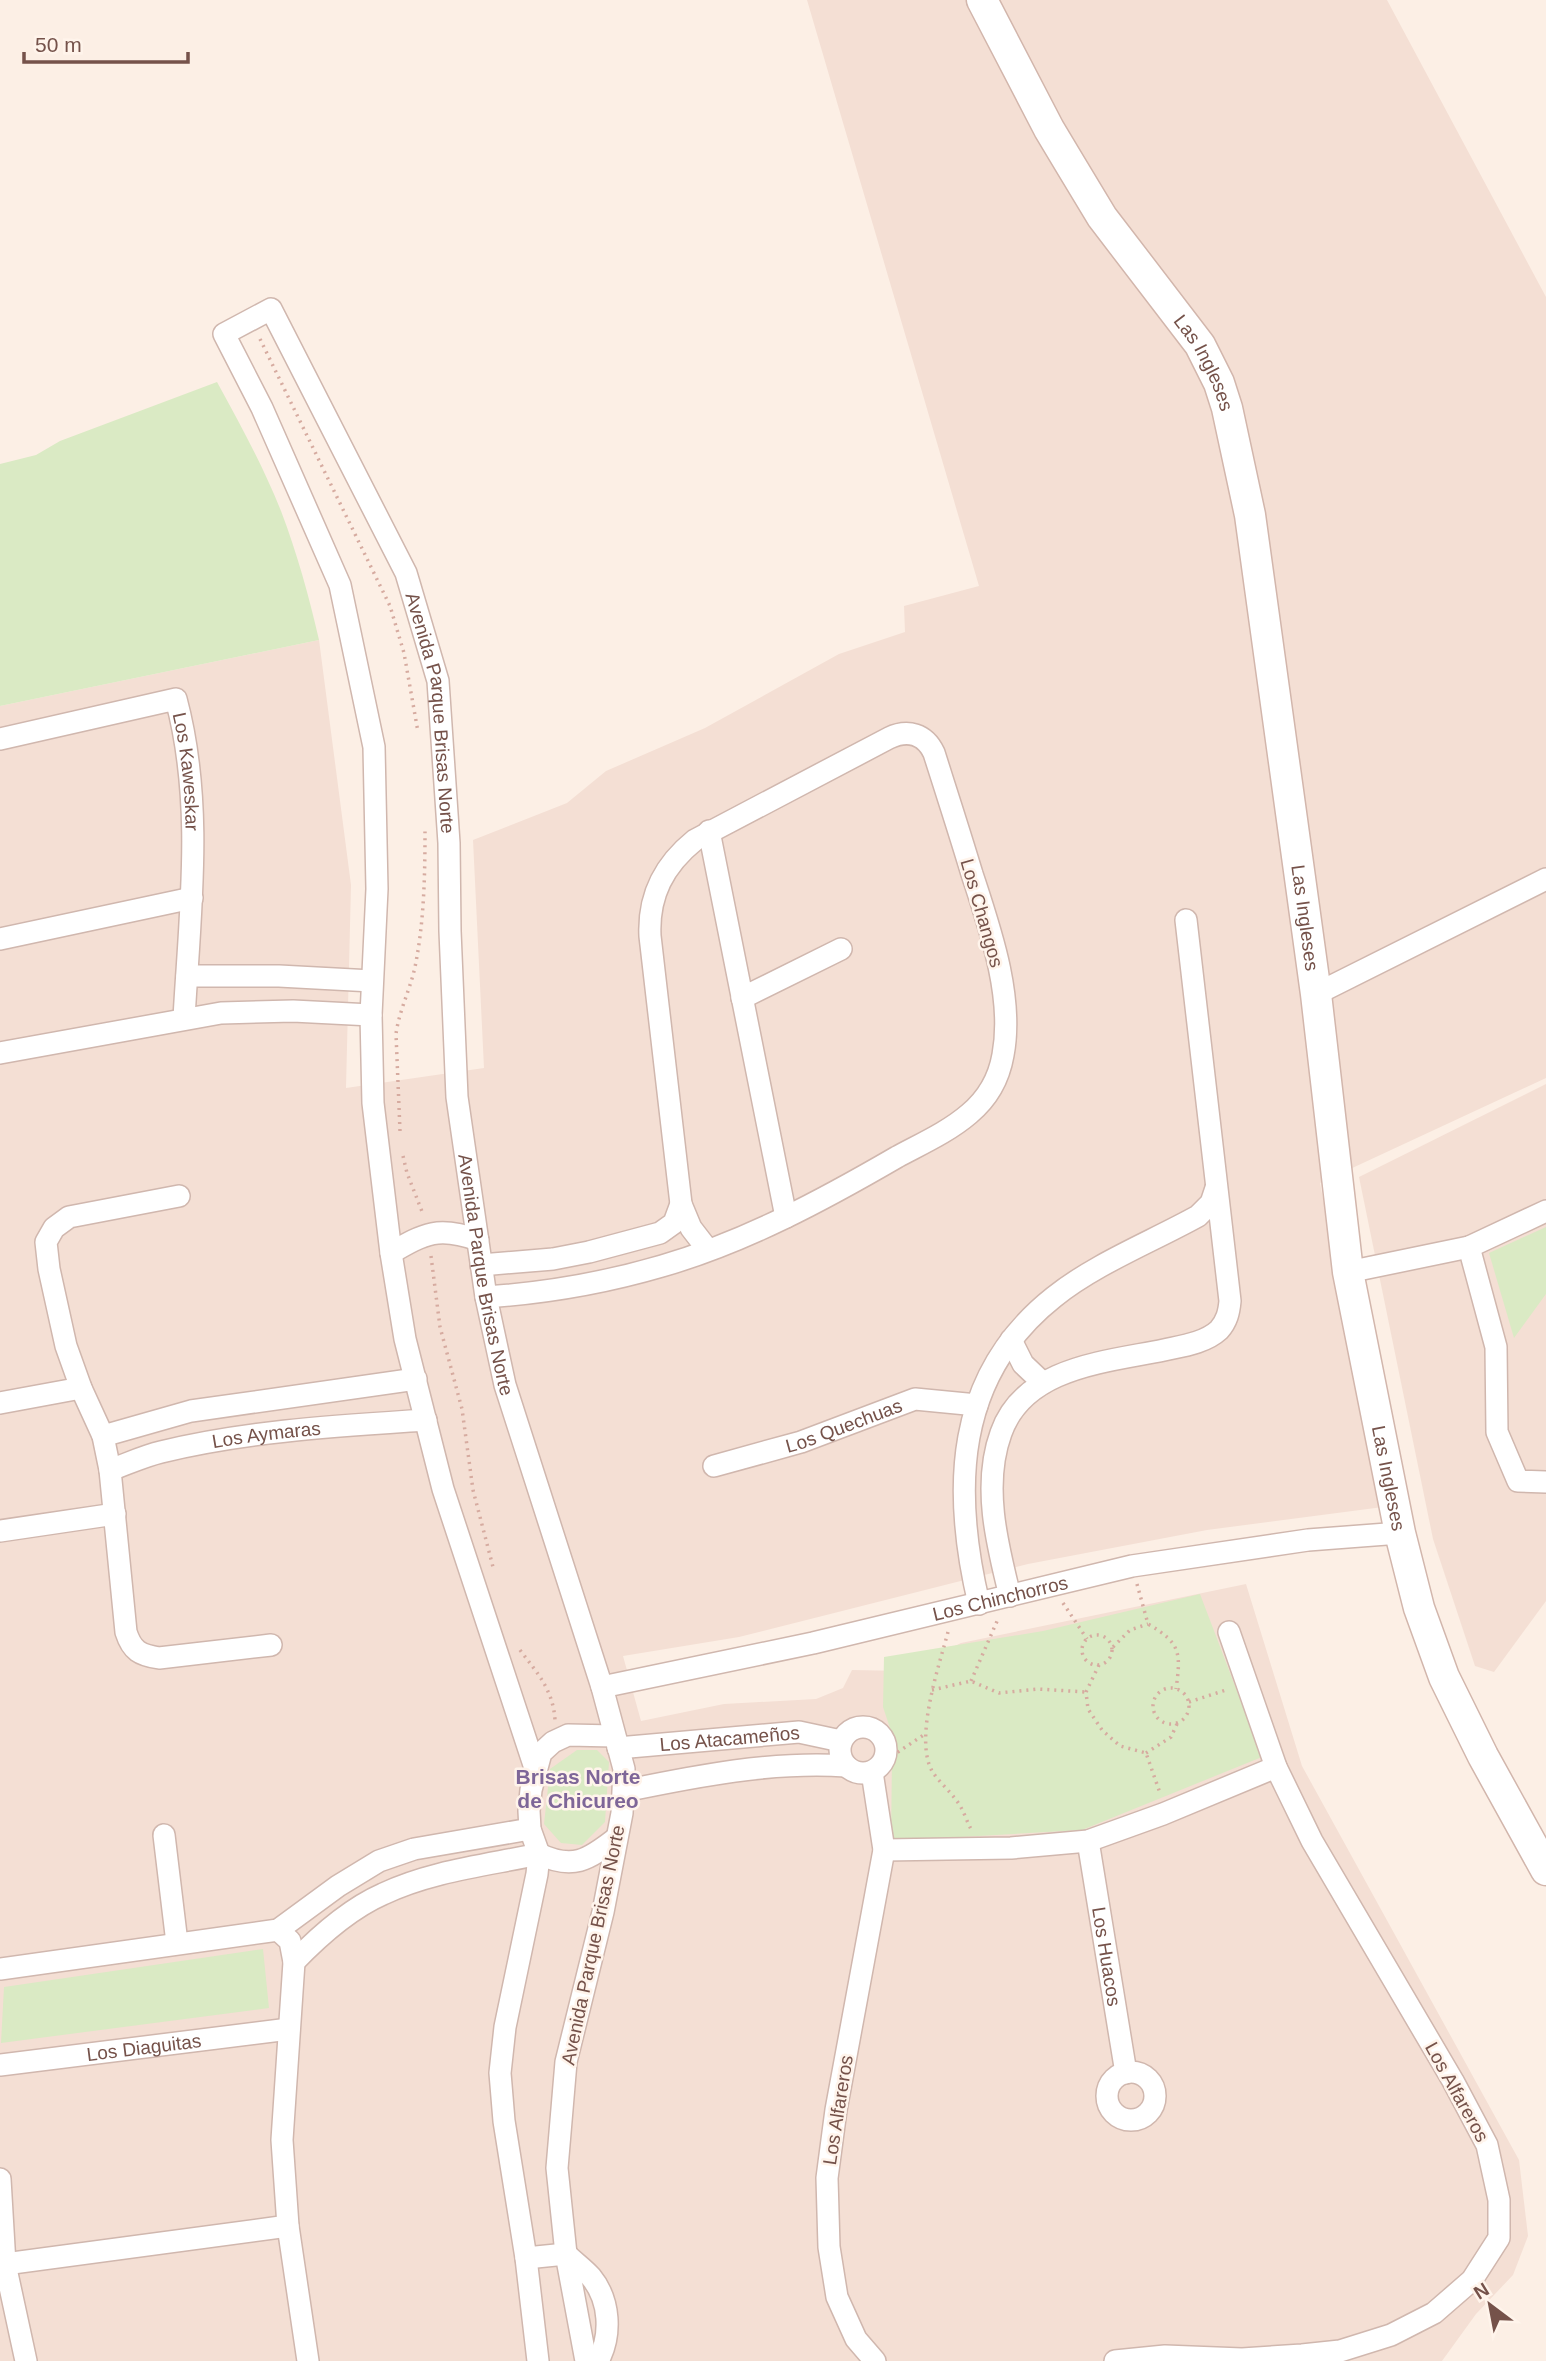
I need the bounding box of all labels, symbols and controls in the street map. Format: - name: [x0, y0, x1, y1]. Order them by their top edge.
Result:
- scale bar: [24, 21, 189, 65]
- text: 50 m: [35, 33, 82, 56]
- street label: Las Ingleses: [1170, 310, 1238, 413]
- street label: Avenida Parque Brisas Norte: [402, 590, 459, 834]
- street label: Los Kaweskar: [169, 710, 203, 832]
- street label: Los Changos: [956, 856, 1008, 970]
- street label: Las Ingleses: [1288, 863, 1323, 972]
- street label: Avenida Parque Brisas Norte: [455, 1152, 518, 1398]
- street label: Los Quechuas: [783, 1394, 905, 1456]
- street label: Los Aymaras: [210, 1417, 322, 1452]
- street label: Las Ingleses: [1368, 1424, 1410, 1533]
- street label: Los Chinchorros: [930, 1571, 1070, 1624]
- street label: Los Atacameños: [659, 1721, 801, 1755]
- district label: Brisas Norte de Chicureo: [516, 1765, 640, 1812]
- street label: Avenida Parque Brisas Norte: [557, 1823, 629, 2067]
- street label: Los Huacos: [1088, 1905, 1125, 2008]
- street label: Los Diaguitas: [85, 2030, 202, 2065]
- street label: Los Alfareros: [1421, 2038, 1493, 2146]
- street label: Los Alfareros: [819, 2054, 857, 2166]
- north arrow: [1455, 2270, 1525, 2340]
- text: N: [1470, 2278, 1493, 2304]

